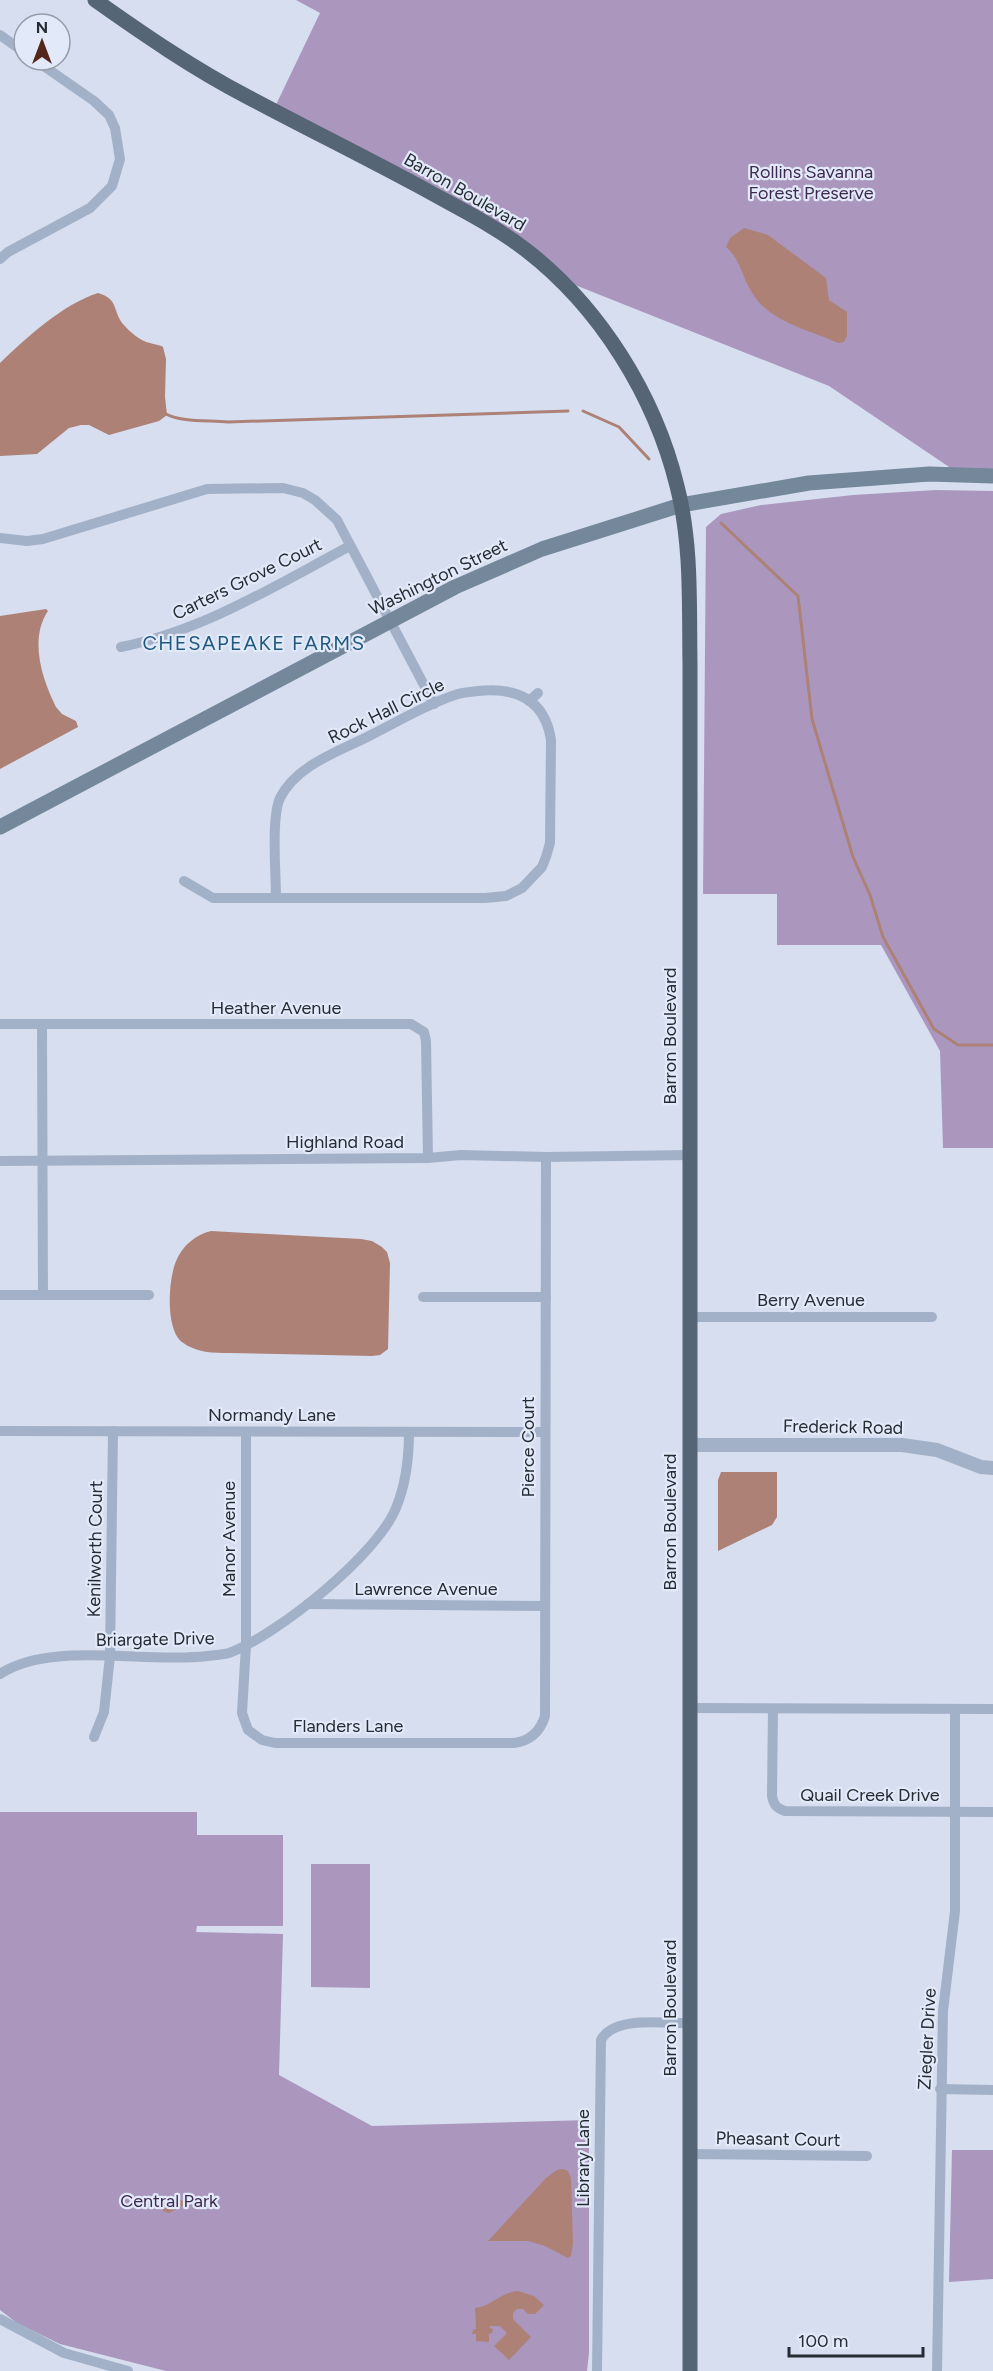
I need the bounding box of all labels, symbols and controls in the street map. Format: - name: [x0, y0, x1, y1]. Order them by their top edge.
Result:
- north arrow: [12, 12, 72, 72]
- text: N: [36, 18, 48, 37]
- street label: Barron Boulevard: [400, 148, 530, 236]
- park label: Rollins Savanna Forest Preserve: [748, 161, 874, 204]
- street label: Carters Grove Court: [169, 533, 325, 625]
- street label: Washington Street: [365, 534, 511, 620]
- district label: CHESAPEAKE FARMS: [142, 631, 366, 655]
- street label: Rock Hall Circle: [324, 673, 448, 749]
- street label: Barron Boulevard: [659, 967, 681, 1105]
- street label: Heather Avenue: [211, 997, 341, 1019]
- street label: Highland Road: [286, 1131, 404, 1153]
- street label: Berry Avenue: [757, 1289, 865, 1311]
- street label: Pierce Court: [517, 1396, 539, 1497]
- street label: Normandy Lane: [208, 1404, 336, 1426]
- street label: Frederick Road: [783, 1415, 903, 1439]
- street label: Barron Boulevard: [659, 1453, 681, 1591]
- street label: Kenilworth Court: [83, 1480, 107, 1618]
- street label: Manor Avenue: [218, 1481, 240, 1597]
- street label: Lawrence Avenue: [354, 1578, 498, 1600]
- street label: Briargate Drive: [95, 1627, 215, 1651]
- street label: Flanders Lane: [293, 1715, 403, 1737]
- street label: Quail Creek Drive: [800, 1784, 940, 1806]
- street label: Barron Boulevard: [659, 1939, 681, 2077]
- street label: Ziegler Drive: [913, 1987, 941, 2091]
- street label: Library Lane: [572, 2109, 594, 2207]
- street label: Pheasant Court: [715, 2127, 841, 2151]
- park label: Central Park: [120, 2190, 218, 2212]
- scale bar: [789, 2320, 922, 2358]
- text: 100 m: [798, 2330, 848, 2352]

